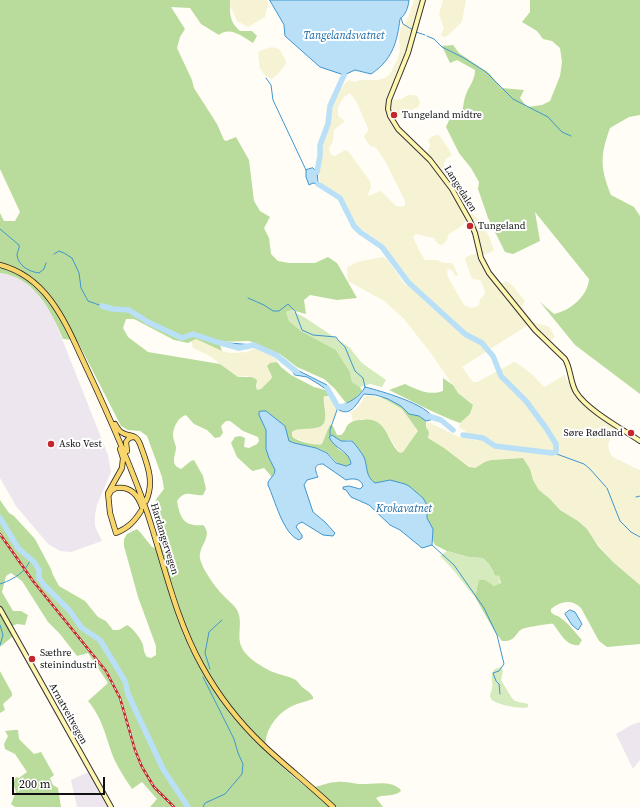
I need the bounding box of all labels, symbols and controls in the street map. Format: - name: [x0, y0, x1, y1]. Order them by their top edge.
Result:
- water label: Tangelandsvatnet: [304, 29, 384, 43]
- place label: Tungeland midtre: [402, 109, 482, 121]
- marker: Tungeland midtre: [389, 110, 399, 120]
- street label: Langedalen: [441, 164, 479, 214]
- place label: Tungeland: [478, 220, 525, 232]
- marker: Tungeland: [465, 221, 475, 231]
- place label: Søre Rødland: [564, 427, 623, 439]
- marker: Søre Rødland: [626, 428, 636, 438]
- place label: Asko Vest: [59, 438, 102, 450]
- marker: Asko Vest: [46, 439, 56, 449]
- street label: Hardangervegen: [147, 502, 181, 576]
- water label: Krokavatnet: [376, 502, 432, 516]
- place label: Sæthre steinindustri: [40, 647, 97, 670]
- marker: Sæthre steinindustri: [27, 654, 37, 664]
- street label: Arnatveitvegen: [46, 681, 90, 747]
- scale bar: [14, 769, 107, 795]
- text: 200 m: [19, 776, 51, 792]

